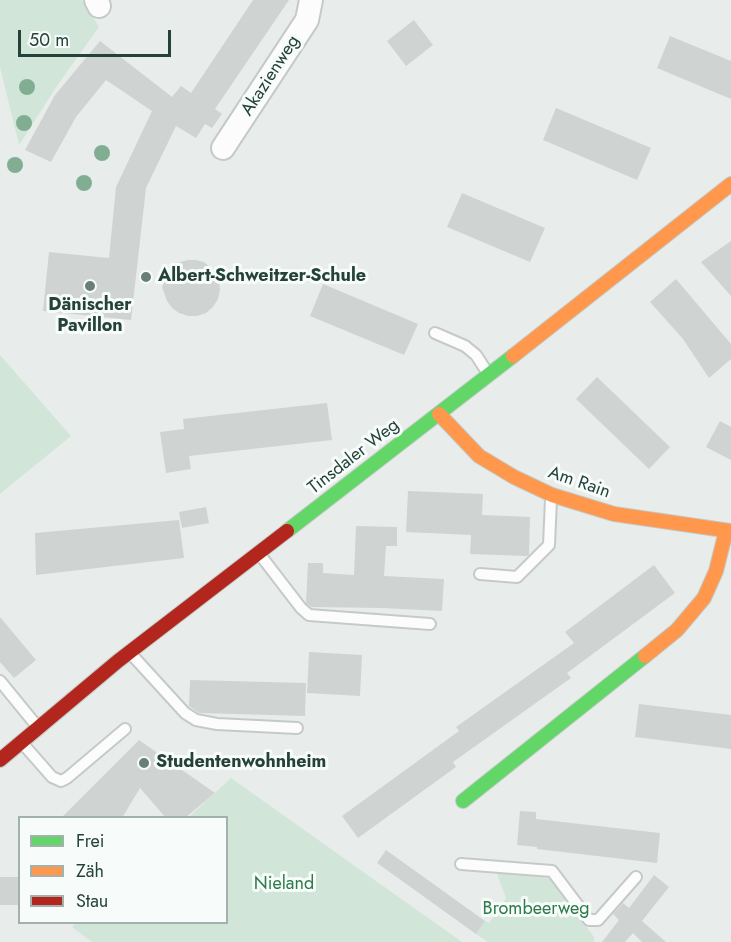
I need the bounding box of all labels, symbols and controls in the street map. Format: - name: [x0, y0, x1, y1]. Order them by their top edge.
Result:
- scale bar: [21, 18, 174, 56]
- text: 50 m: [29, 27, 69, 53]
- street label: Akazienweg: [237, 32, 305, 120]
- place label: Albert-Schweitzer-Schule: [158, 266, 366, 288]
- marker: Albert-Schweitzer-Schule: [139, 270, 153, 284]
- marker: Dänischer Pavillon: [83, 279, 97, 293]
- place label: Dänischer Pavillon: [48, 295, 132, 338]
- street label: Tinsdaler Weg: [304, 415, 404, 499]
- street label: Am Rain: [545, 462, 613, 504]
- place label: Studentenwohnheim: [156, 752, 326, 774]
- marker: Studentenwohnheim: [137, 756, 151, 770]
- legend: [18, 816, 228, 924]
- text: Frei: [76, 828, 105, 854]
- text: Zäh: [76, 858, 104, 884]
- park label: Nieland: [254, 874, 314, 896]
- text: Stau: [76, 888, 108, 914]
- park label: Brombeerweg: [483, 899, 589, 921]

